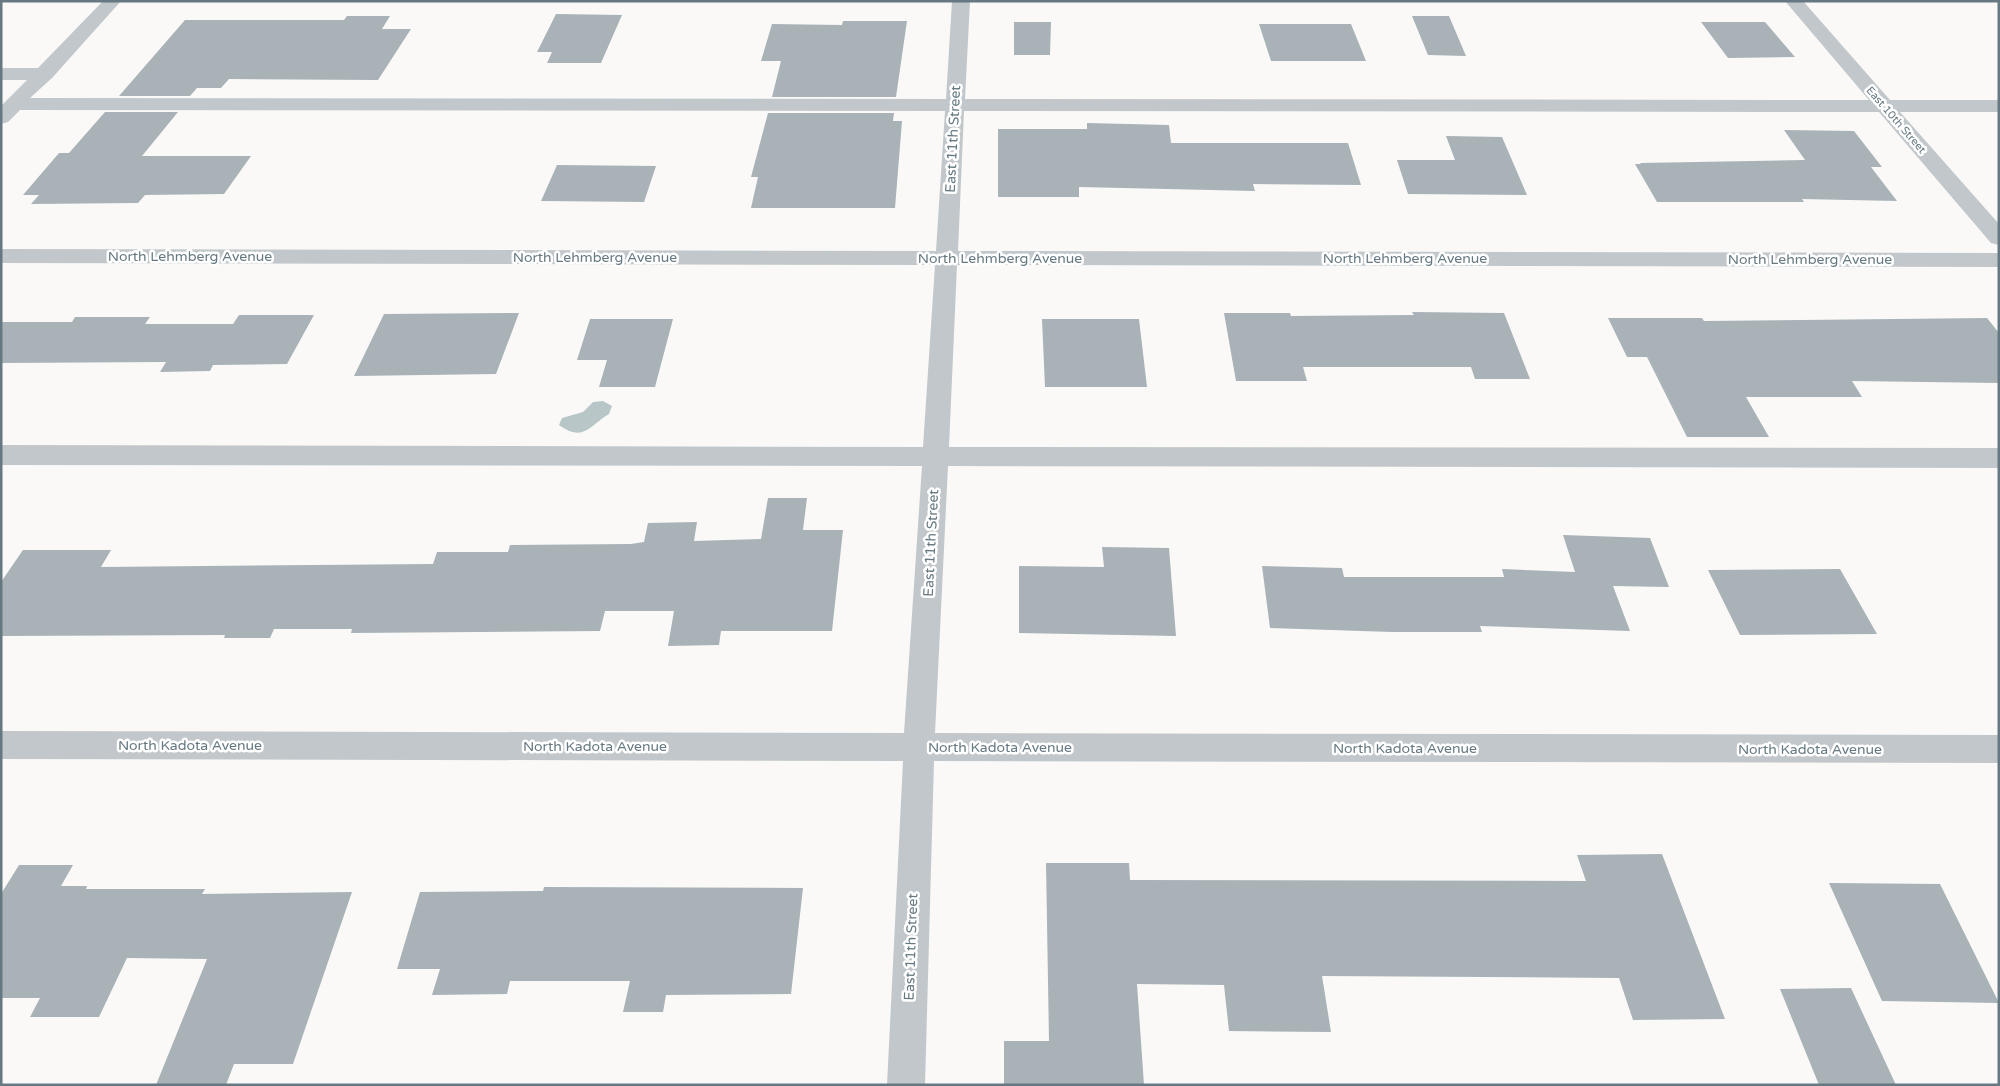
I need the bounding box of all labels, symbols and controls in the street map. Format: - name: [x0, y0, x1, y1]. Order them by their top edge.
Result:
- street label: East 11th Street: [942, 84, 964, 193]
- street label: East 10th Street: [1863, 84, 1929, 156]
- street label: North Lehmberg Avenue: [108, 248, 272, 265]
- street label: North Lehmberg Avenue: [513, 249, 677, 266]
- street label: North Lehmberg Avenue: [918, 250, 1082, 267]
- street label: North Lehmberg Avenue: [1323, 250, 1487, 267]
- street label: North Lehmberg Avenue: [1728, 251, 1892, 268]
- street label: East 11th Street: [920, 488, 942, 597]
- street label: North Kadota Avenue: [118, 737, 262, 754]
- street label: North Kadota Avenue: [523, 738, 667, 755]
- street label: North Kadota Avenue: [928, 739, 1072, 756]
- street label: North Kadota Avenue: [1333, 740, 1477, 757]
- street label: North Kadota Avenue: [1738, 741, 1882, 758]
- street label: East 11th Street: [901, 892, 921, 1001]

